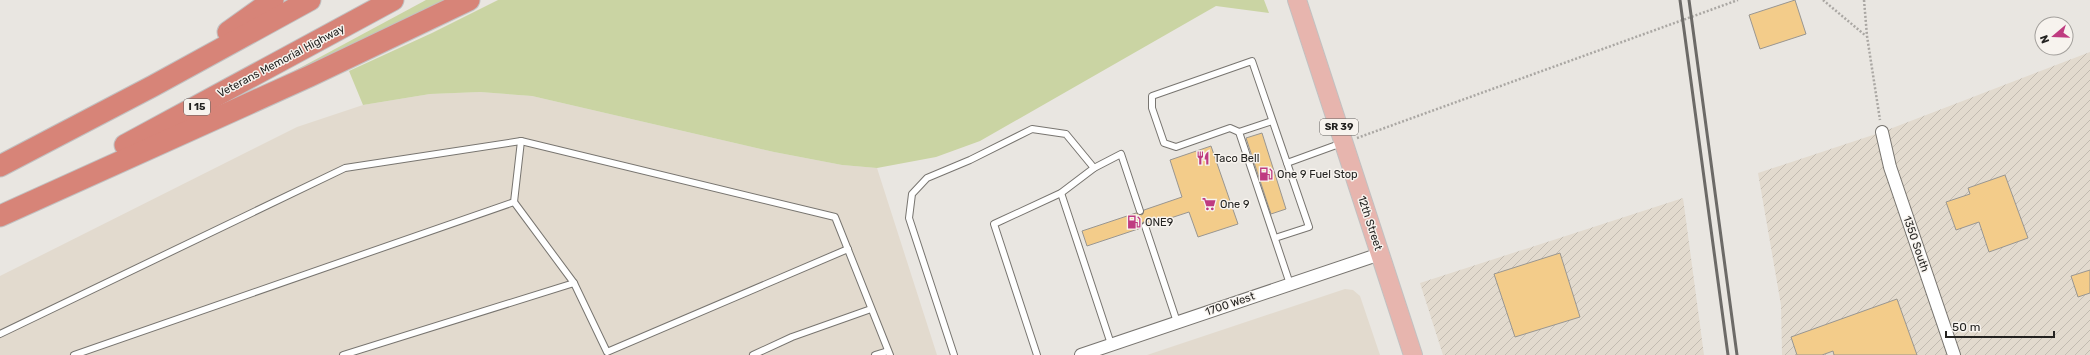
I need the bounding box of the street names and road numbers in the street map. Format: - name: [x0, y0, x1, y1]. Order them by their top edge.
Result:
- street label: Veterans Memorial Highway: [215, 22, 347, 100]
- road number: I 15: [184, 99, 210, 115]
- road number: SR 39: [1320, 119, 1358, 135]
- street label: 12th Street: [1355, 194, 1385, 253]
- street label: 1350 South: [1900, 214, 1932, 274]
- street label: 1700 West: [1204, 289, 1257, 319]

